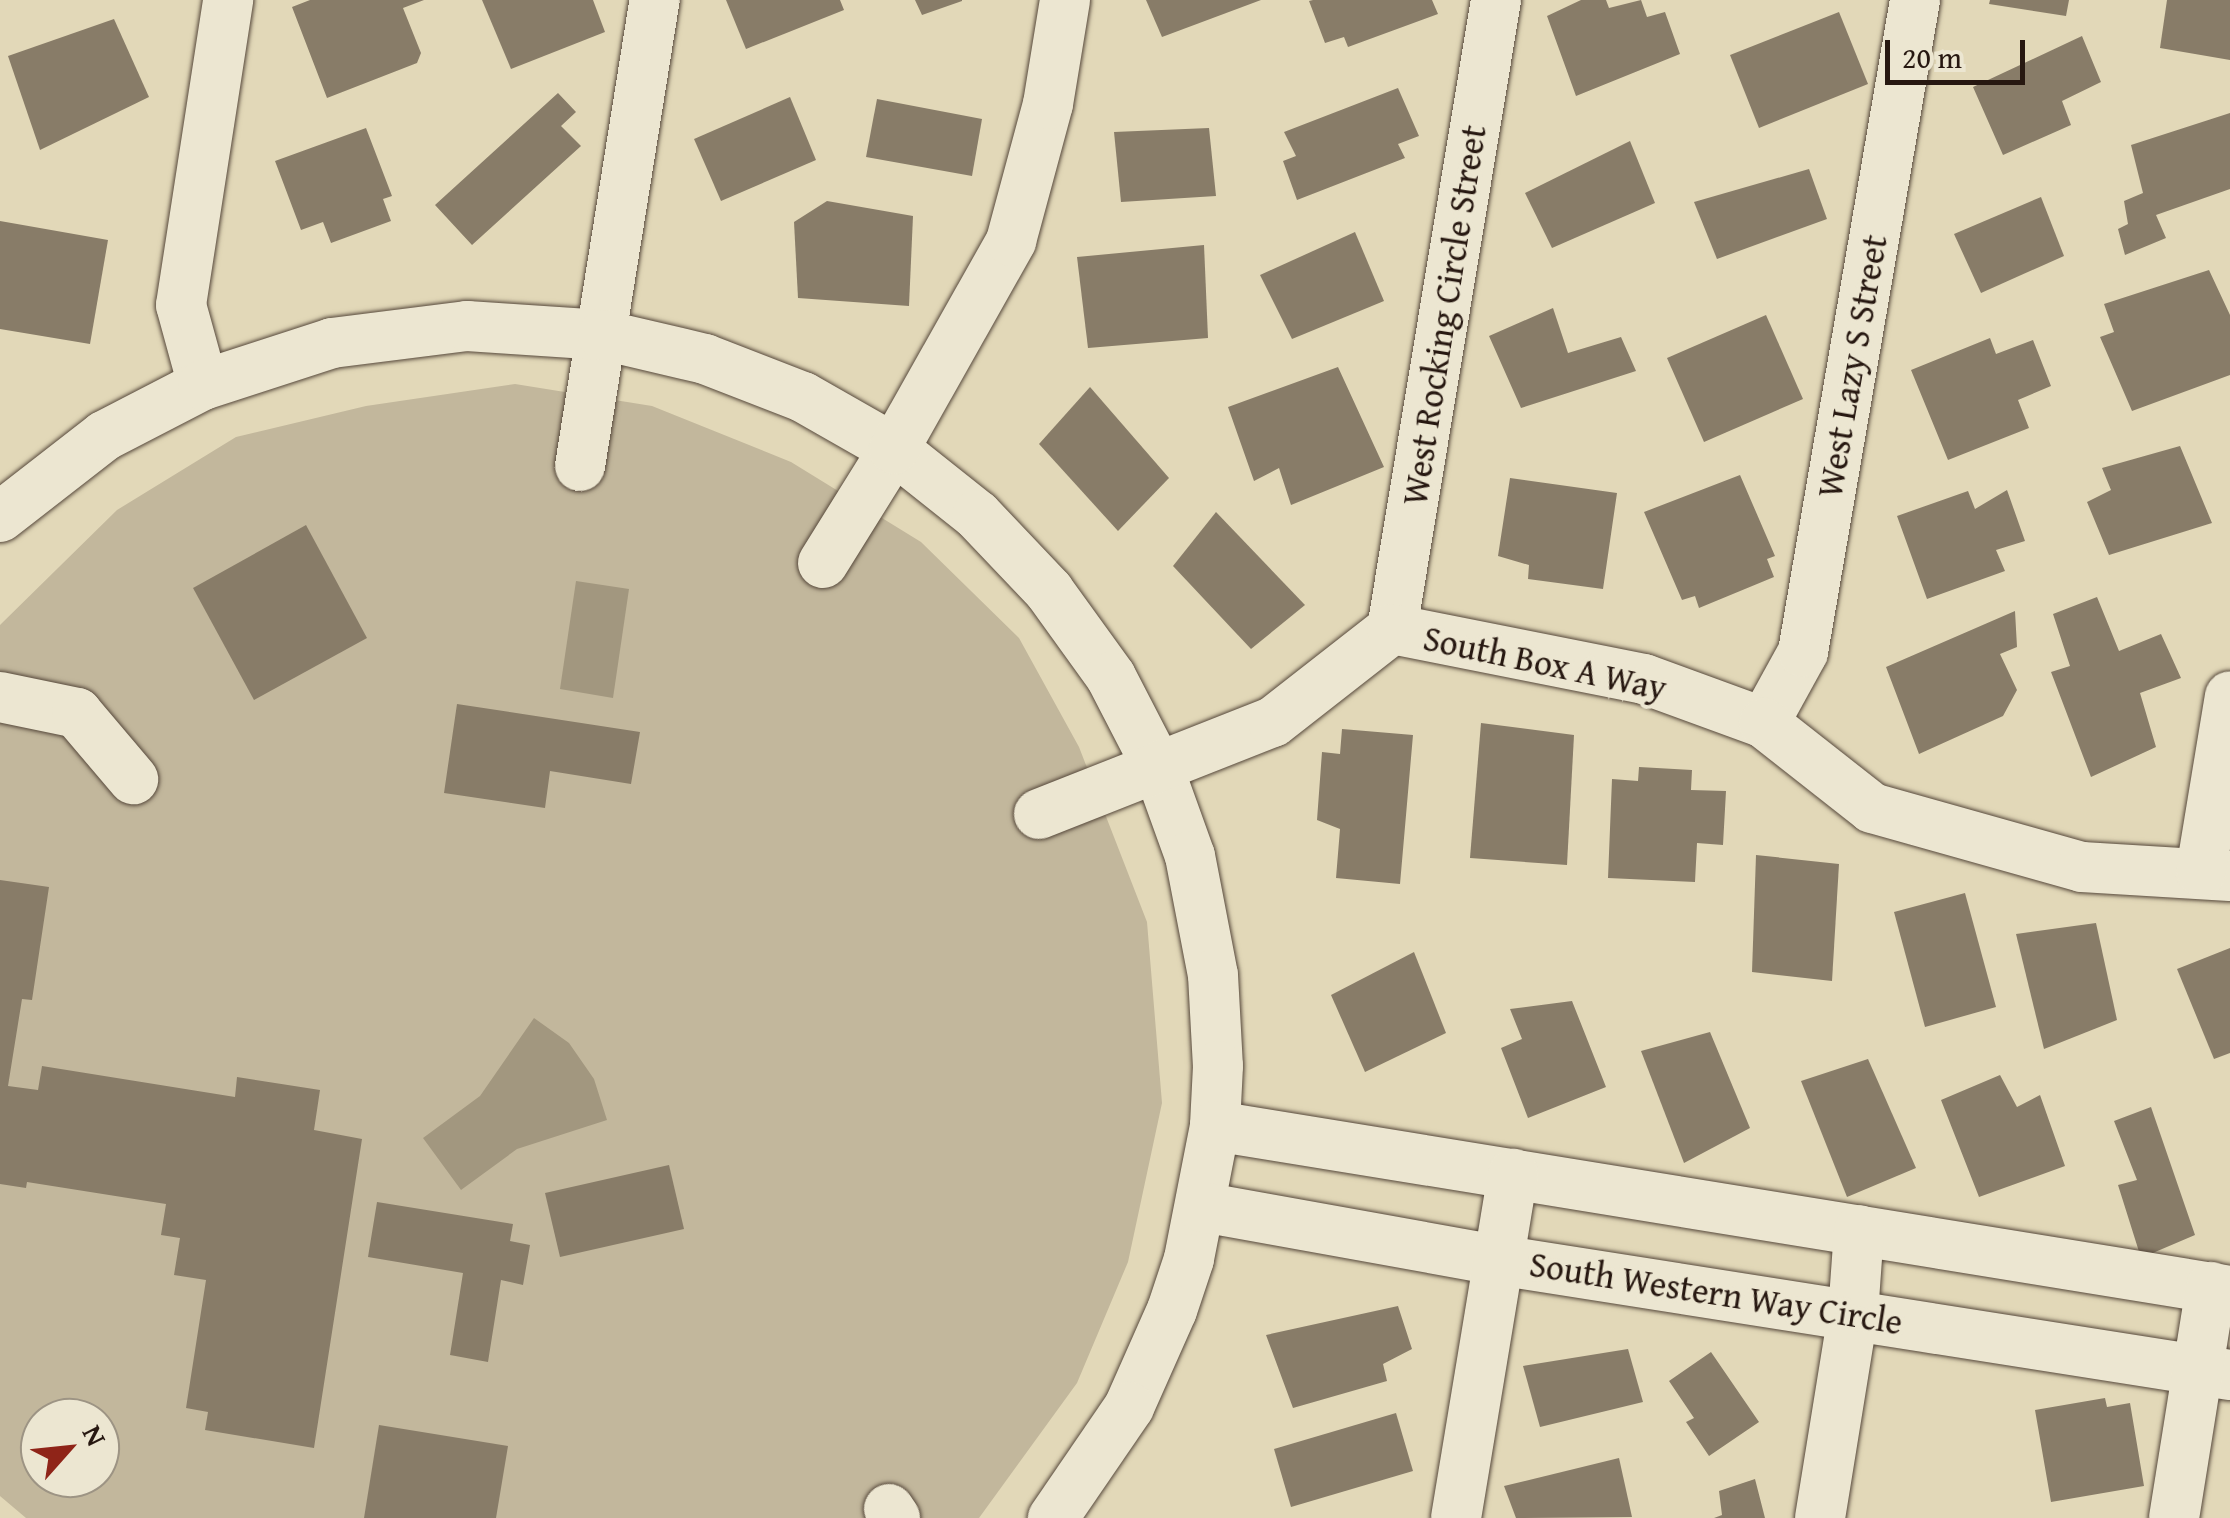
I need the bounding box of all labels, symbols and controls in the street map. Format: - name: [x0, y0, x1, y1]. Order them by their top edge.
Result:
- scale bar: [1890, 20, 2030, 82]
- text: 20 m: [1902, 35, 1962, 79]
- street label: West Rocking Circle Street: [1393, 122, 1495, 508]
- street label: West Lazy S Street: [1808, 231, 1896, 501]
- street label: South Box A Way: [1420, 617, 1670, 709]
- street label: South Western Way Circle: [1527, 1243, 1905, 1343]
- north arrow: [20, 1398, 120, 1498]
- text: N: [73, 1417, 118, 1453]

